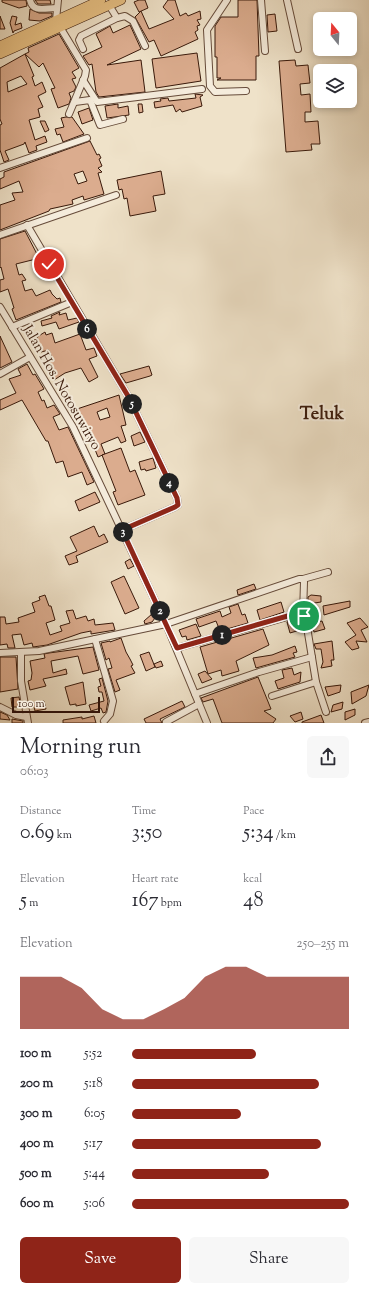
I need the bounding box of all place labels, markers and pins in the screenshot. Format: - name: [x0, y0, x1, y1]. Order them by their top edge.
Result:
- pin: [32, 247, 66, 281]
- pin: 6: [77, 319, 97, 339]
- pin: 5: [122, 394, 142, 414]
- pin: 4: [159, 473, 179, 493]
- pin: 3: [113, 522, 133, 542]
- pin: [287, 599, 321, 633]
- pin: 2: [150, 601, 170, 621]
- pin: 1: [212, 625, 232, 645]

